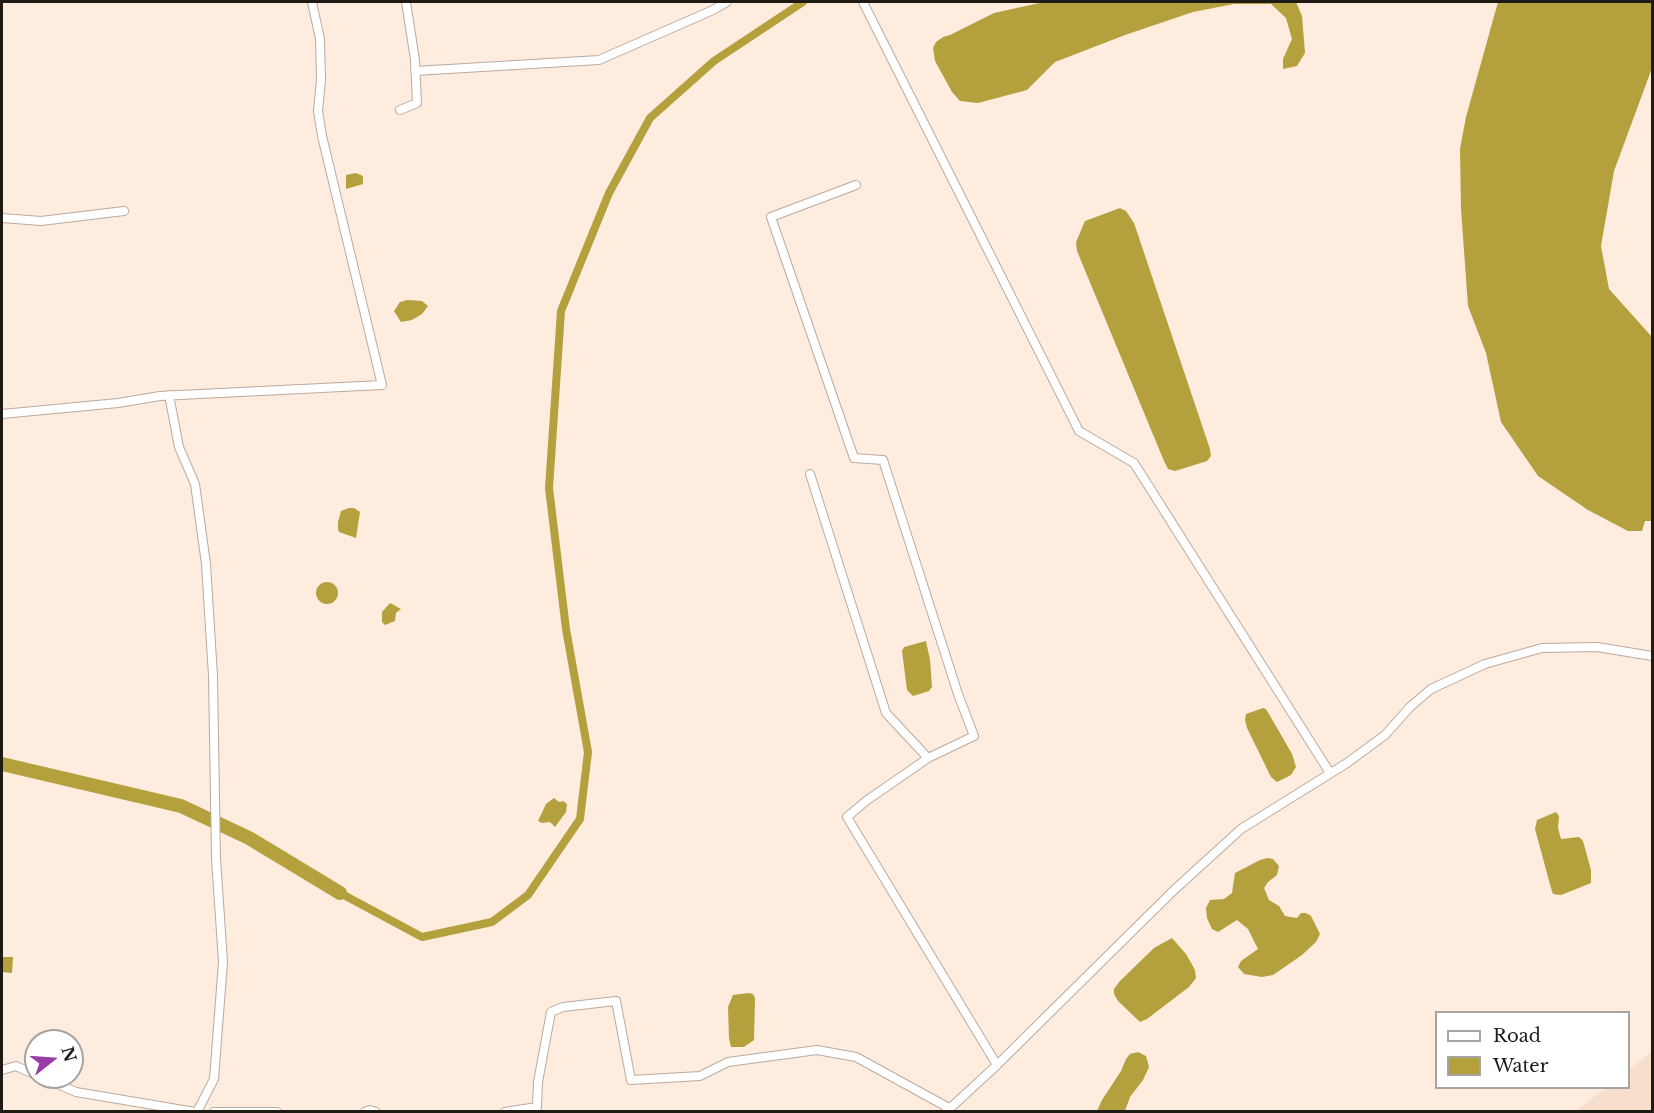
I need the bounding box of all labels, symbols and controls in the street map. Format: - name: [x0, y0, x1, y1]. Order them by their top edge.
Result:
- legend: [1435, 1011, 1630, 1089]
- text: Road: [1493, 1025, 1541, 1047]
- north arrow: [24, 1029, 84, 1089]
- text: N: [58, 1044, 81, 1064]
- text: Water: [1493, 1055, 1548, 1077]

